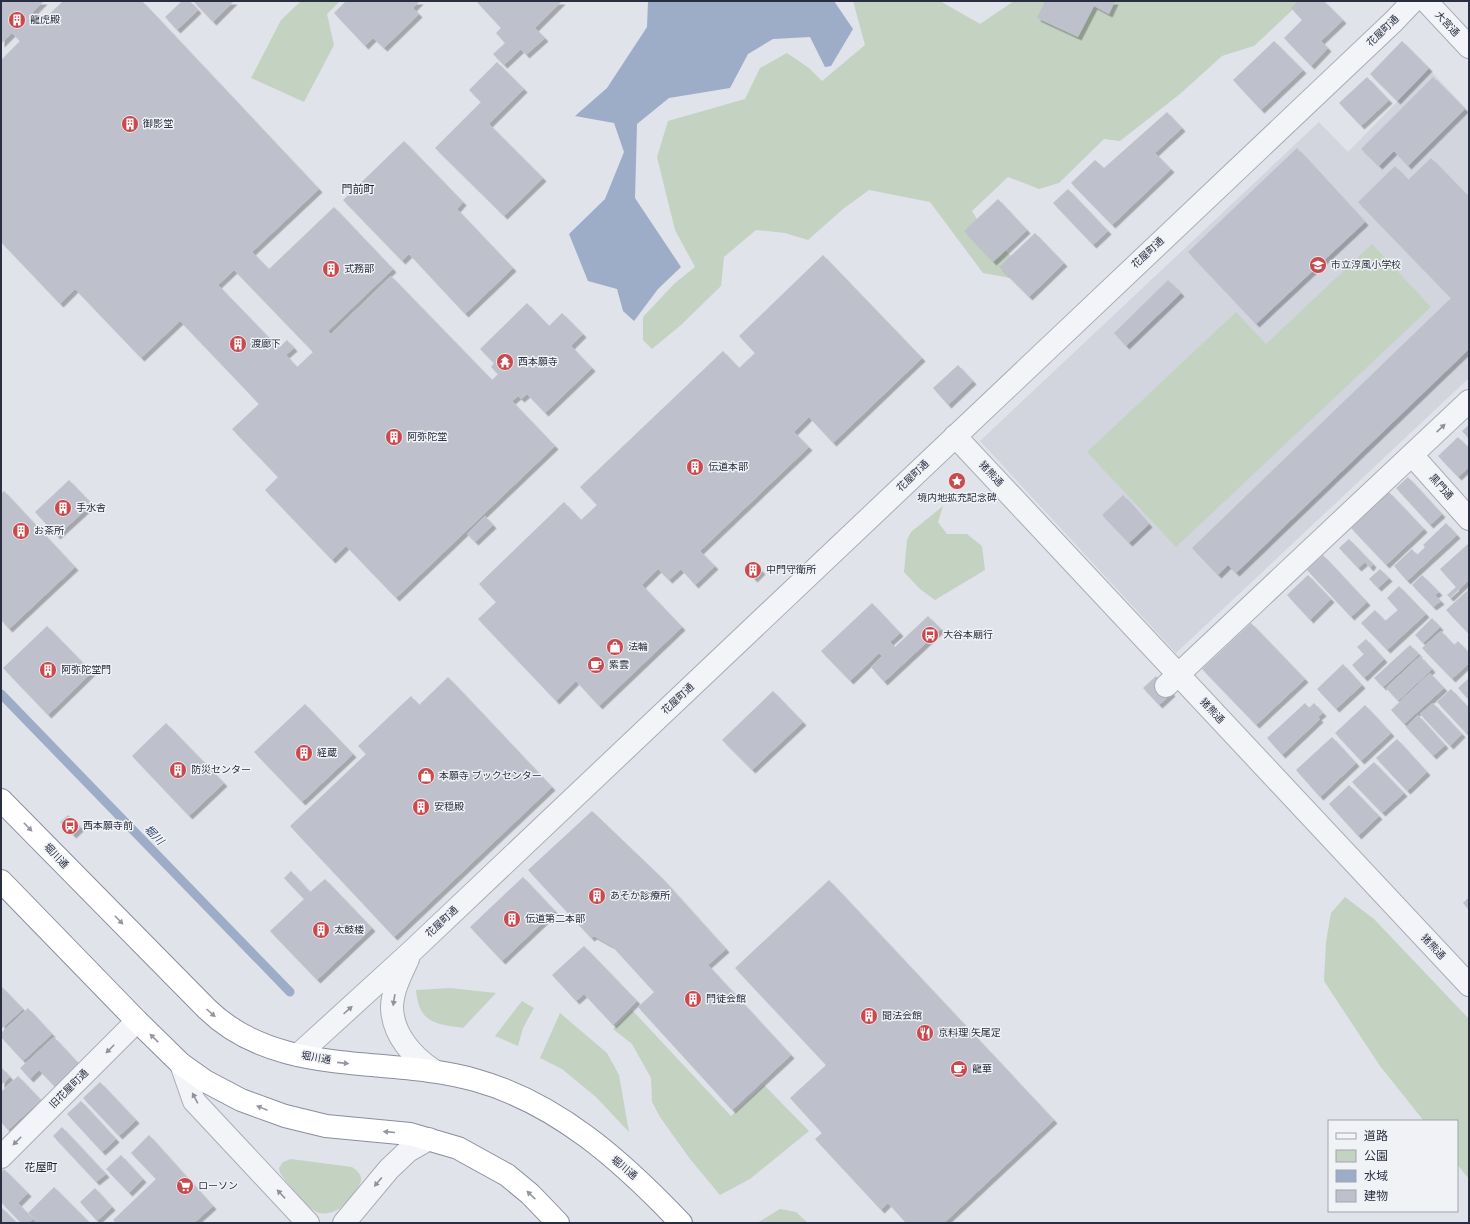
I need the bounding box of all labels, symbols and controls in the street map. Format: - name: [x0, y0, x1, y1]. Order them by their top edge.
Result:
- street label: 大宮通: [1432, 9, 1462, 39]
- building icon: 龍虎殿: [7, 10, 27, 30]
- street label: 花屋町通: [1364, 13, 1402, 49]
- place label: 龍虎殿: [30, 14, 60, 26]
- building icon: 御影堂: [120, 114, 140, 134]
- place label: 御影堂: [143, 118, 173, 130]
- district label: 門前町: [342, 183, 375, 196]
- street label: 花屋町通: [1129, 235, 1167, 271]
- school or university icon: 市立淳風小学校: [1308, 255, 1328, 275]
- building icon: 式務部: [321, 259, 341, 279]
- place label: 市立淳風小学校: [1331, 259, 1401, 271]
- place label: 式務部: [344, 263, 374, 275]
- building icon: 渡廊下: [228, 334, 248, 354]
- place label: 渡廊下: [251, 338, 281, 350]
- temple icon: 西本願寺: [495, 352, 515, 372]
- place label: 西本願寺: [518, 356, 558, 368]
- one-way arrow: [1436, 424, 1445, 433]
- building icon: 阿弥陀堂: [384, 427, 404, 447]
- place label: 阿弥陀堂: [407, 431, 447, 443]
- building icon: 伝道本部: [685, 457, 705, 477]
- street label: 花屋町通: [894, 458, 932, 494]
- street label: 猪熊通: [976, 459, 1006, 489]
- place label: 伝道本部: [708, 461, 748, 473]
- place icon: 境内地拡充記念碑: [947, 471, 967, 491]
- street label: 黒門通: [1427, 472, 1455, 502]
- place label: 境内地拡充記念碑: [917, 492, 997, 504]
- building icon: 手水舎: [53, 498, 73, 518]
- place label: 手水舎: [76, 502, 106, 514]
- building icon: お茶所: [11, 521, 31, 541]
- place label: お茶所: [34, 525, 64, 537]
- building icon: 中門守衛所: [743, 560, 763, 580]
- place label: 中門守衛所: [766, 564, 816, 576]
- bus stop icon: 大谷本廟行: [920, 625, 940, 645]
- place label: 大谷本廟行: [943, 629, 993, 641]
- shop icon: 法輪: [605, 637, 625, 657]
- place label: 法輪: [628, 641, 648, 653]
- cafe icon: 紫雲: [586, 655, 606, 675]
- place label: 紫雲: [609, 659, 629, 671]
- building icon: 阿弥陀堂門: [38, 660, 58, 680]
- place label: 阿弥陀堂門: [61, 664, 111, 676]
- street label: 花屋町通: [659, 681, 697, 717]
- street label: 猪熊通: [1197, 696, 1227, 726]
- building icon: 経蔵: [294, 743, 314, 763]
- place label: 経蔵: [317, 747, 337, 759]
- building icon: 防災センター: [168, 760, 188, 780]
- place label: 防災センター: [191, 764, 251, 776]
- shop icon: 本願寺 ブックセンター: [416, 766, 436, 786]
- place label: 本願寺 ブックセンター: [439, 770, 542, 782]
- building icon: 安穏殿: [411, 797, 431, 817]
- place label: 安穏殿: [434, 801, 464, 813]
- bus stop icon: 西本願寺前: [60, 816, 80, 836]
- place label: 西本願寺前: [83, 820, 133, 832]
- one-way arrow: [23, 822, 33, 832]
- water label: 堀川: [142, 823, 167, 848]
- street label: 堀川通: [41, 841, 71, 871]
- building icon: あそか診療所: [587, 886, 607, 906]
- place label: あそか診療所: [610, 890, 670, 902]
- street label: 花屋町通: [423, 904, 461, 940]
- building icon: 伝道第二本部: [502, 909, 522, 929]
- place label: 伝道第二本部: [525, 913, 585, 925]
- one-way arrow: [114, 915, 124, 925]
- building icon: 太鼓楼: [311, 920, 331, 940]
- place label: 太鼓楼: [334, 924, 364, 936]
- street label: 猪熊通: [1418, 932, 1448, 962]
- building icon: 門徒会館: [683, 989, 703, 1009]
- place label: 門徒会館: [706, 993, 746, 1005]
- one-way arrow: [391, 994, 397, 1006]
- one-way arrow: [343, 1005, 353, 1015]
- building icon: 聞法会館: [859, 1006, 879, 1026]
- one-way arrow: [205, 1008, 216, 1017]
- place label: 聞法会館: [882, 1010, 922, 1022]
- restaurant icon: 京料理 矢尾定: [915, 1023, 935, 1043]
- place label: 京料理 矢尾定: [938, 1027, 1001, 1039]
- one-way arrow: [149, 1033, 159, 1043]
- one-way arrow: [105, 1044, 115, 1054]
- street label: 堀川通: [300, 1049, 332, 1067]
- one-way arrow: [337, 1059, 349, 1066]
- cafe icon: 龍華: [949, 1059, 969, 1079]
- place label: 龍華: [972, 1063, 992, 1075]
- street label: 旧花屋町通: [47, 1067, 91, 1111]
- one-way arrow: [191, 1092, 198, 1104]
- one-way arrow: [256, 1105, 267, 1111]
- legend: [1328, 1120, 1458, 1212]
- one-way arrow: [383, 1129, 395, 1136]
- text: 道路: [1364, 1129, 1388, 1143]
- one-way arrow: [12, 1136, 22, 1146]
- text: 公園: [1364, 1149, 1388, 1163]
- street label: 堀川通: [609, 1154, 639, 1182]
- district label: 花屋町: [25, 1161, 58, 1174]
- text: 水域: [1364, 1169, 1388, 1183]
- supermarket icon: ローソン: [175, 1176, 195, 1196]
- one-way arrow: [374, 1176, 383, 1187]
- place label: ローソン: [198, 1180, 238, 1192]
- one-way arrow: [277, 1189, 286, 1200]
- text: 建物: [1364, 1189, 1388, 1203]
- one-way arrow: [526, 1190, 536, 1200]

